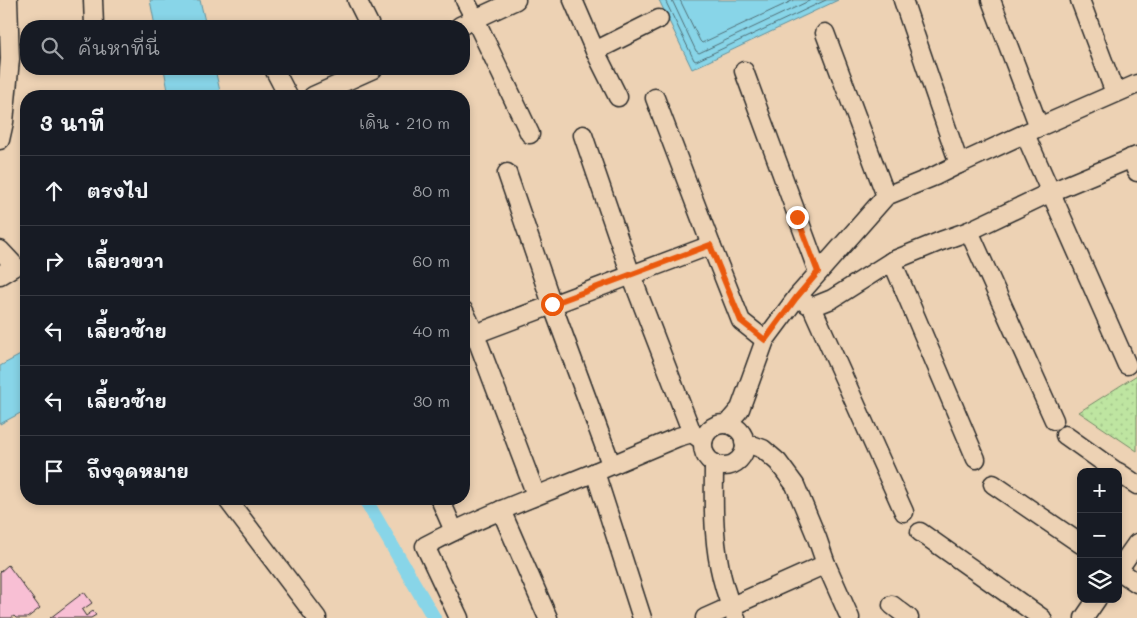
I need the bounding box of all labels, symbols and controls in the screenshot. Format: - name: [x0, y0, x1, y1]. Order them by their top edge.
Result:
- search box: [20, 20, 470, 75]
- icon: search: [38, 34, 66, 62]
- text: ค้นหาที่นี่: [78, 35, 160, 60]
- text: 3 นาที: [40, 109, 104, 136]
- text: เดิน · 210 m: [359, 112, 450, 133]
- icon: ahead: [40, 177, 68, 205]
- text: ตรงไป: [87, 178, 148, 203]
- text: 80 m: [413, 180, 450, 201]
- route end: [786, 206, 809, 229]
- icon: right: [40, 247, 68, 275]
- text: เลี้ยวขวา: [87, 248, 164, 273]
- text: 60 m: [413, 250, 450, 271]
- route start: [541, 293, 564, 316]
- icon: left: [40, 317, 68, 345]
- text: เลี้ยวซ้าย: [87, 318, 167, 343]
- text: 40 m: [413, 320, 450, 341]
- icon: left: [40, 387, 68, 415]
- text: เลี้ยวซ้าย: [87, 388, 167, 413]
- text: 30 m: [413, 390, 450, 411]
- icon: arrive: [40, 457, 68, 485]
- text: ถึงจุดหมาย: [87, 458, 189, 483]
- map controls: [1077, 468, 1122, 603]
- button: +: [1077, 468, 1122, 513]
- button: −: [1077, 513, 1122, 558]
- button: layers: [1077, 558, 1122, 603]

